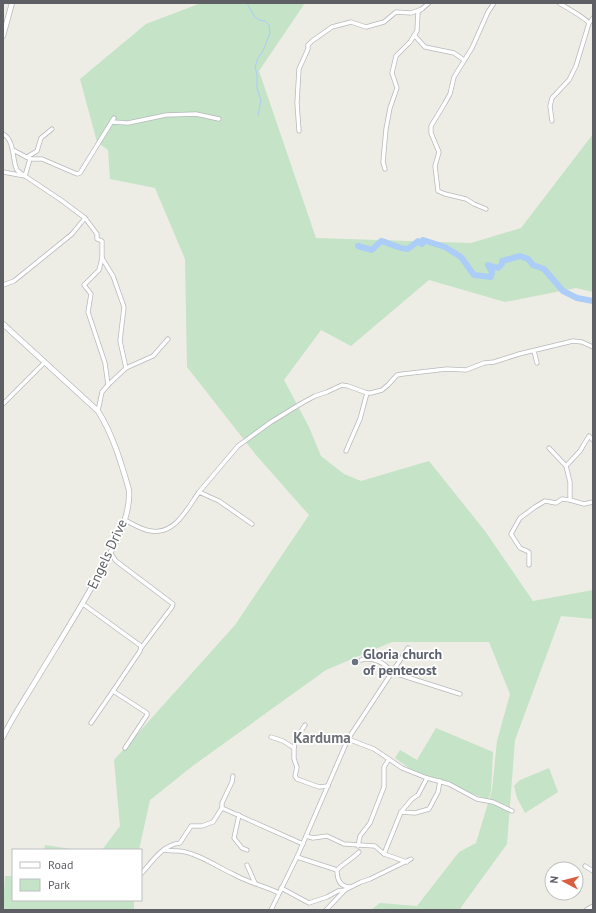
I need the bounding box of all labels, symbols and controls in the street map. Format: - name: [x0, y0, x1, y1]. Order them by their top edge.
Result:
- street label: Engels Drive: [83, 516, 131, 592]
- place label: Gloria church of pentecost: [363, 645, 442, 679]
- marker: Gloria church of pentecost: [350, 657, 360, 667]
- district label: Karduma: [293, 728, 351, 747]
- legend: [12, 849, 142, 901]
- text: Road: [48, 857, 73, 872]
- north arrow: [544, 861, 584, 901]
- text: N: [547, 875, 561, 884]
- text: Park: [48, 877, 70, 892]

